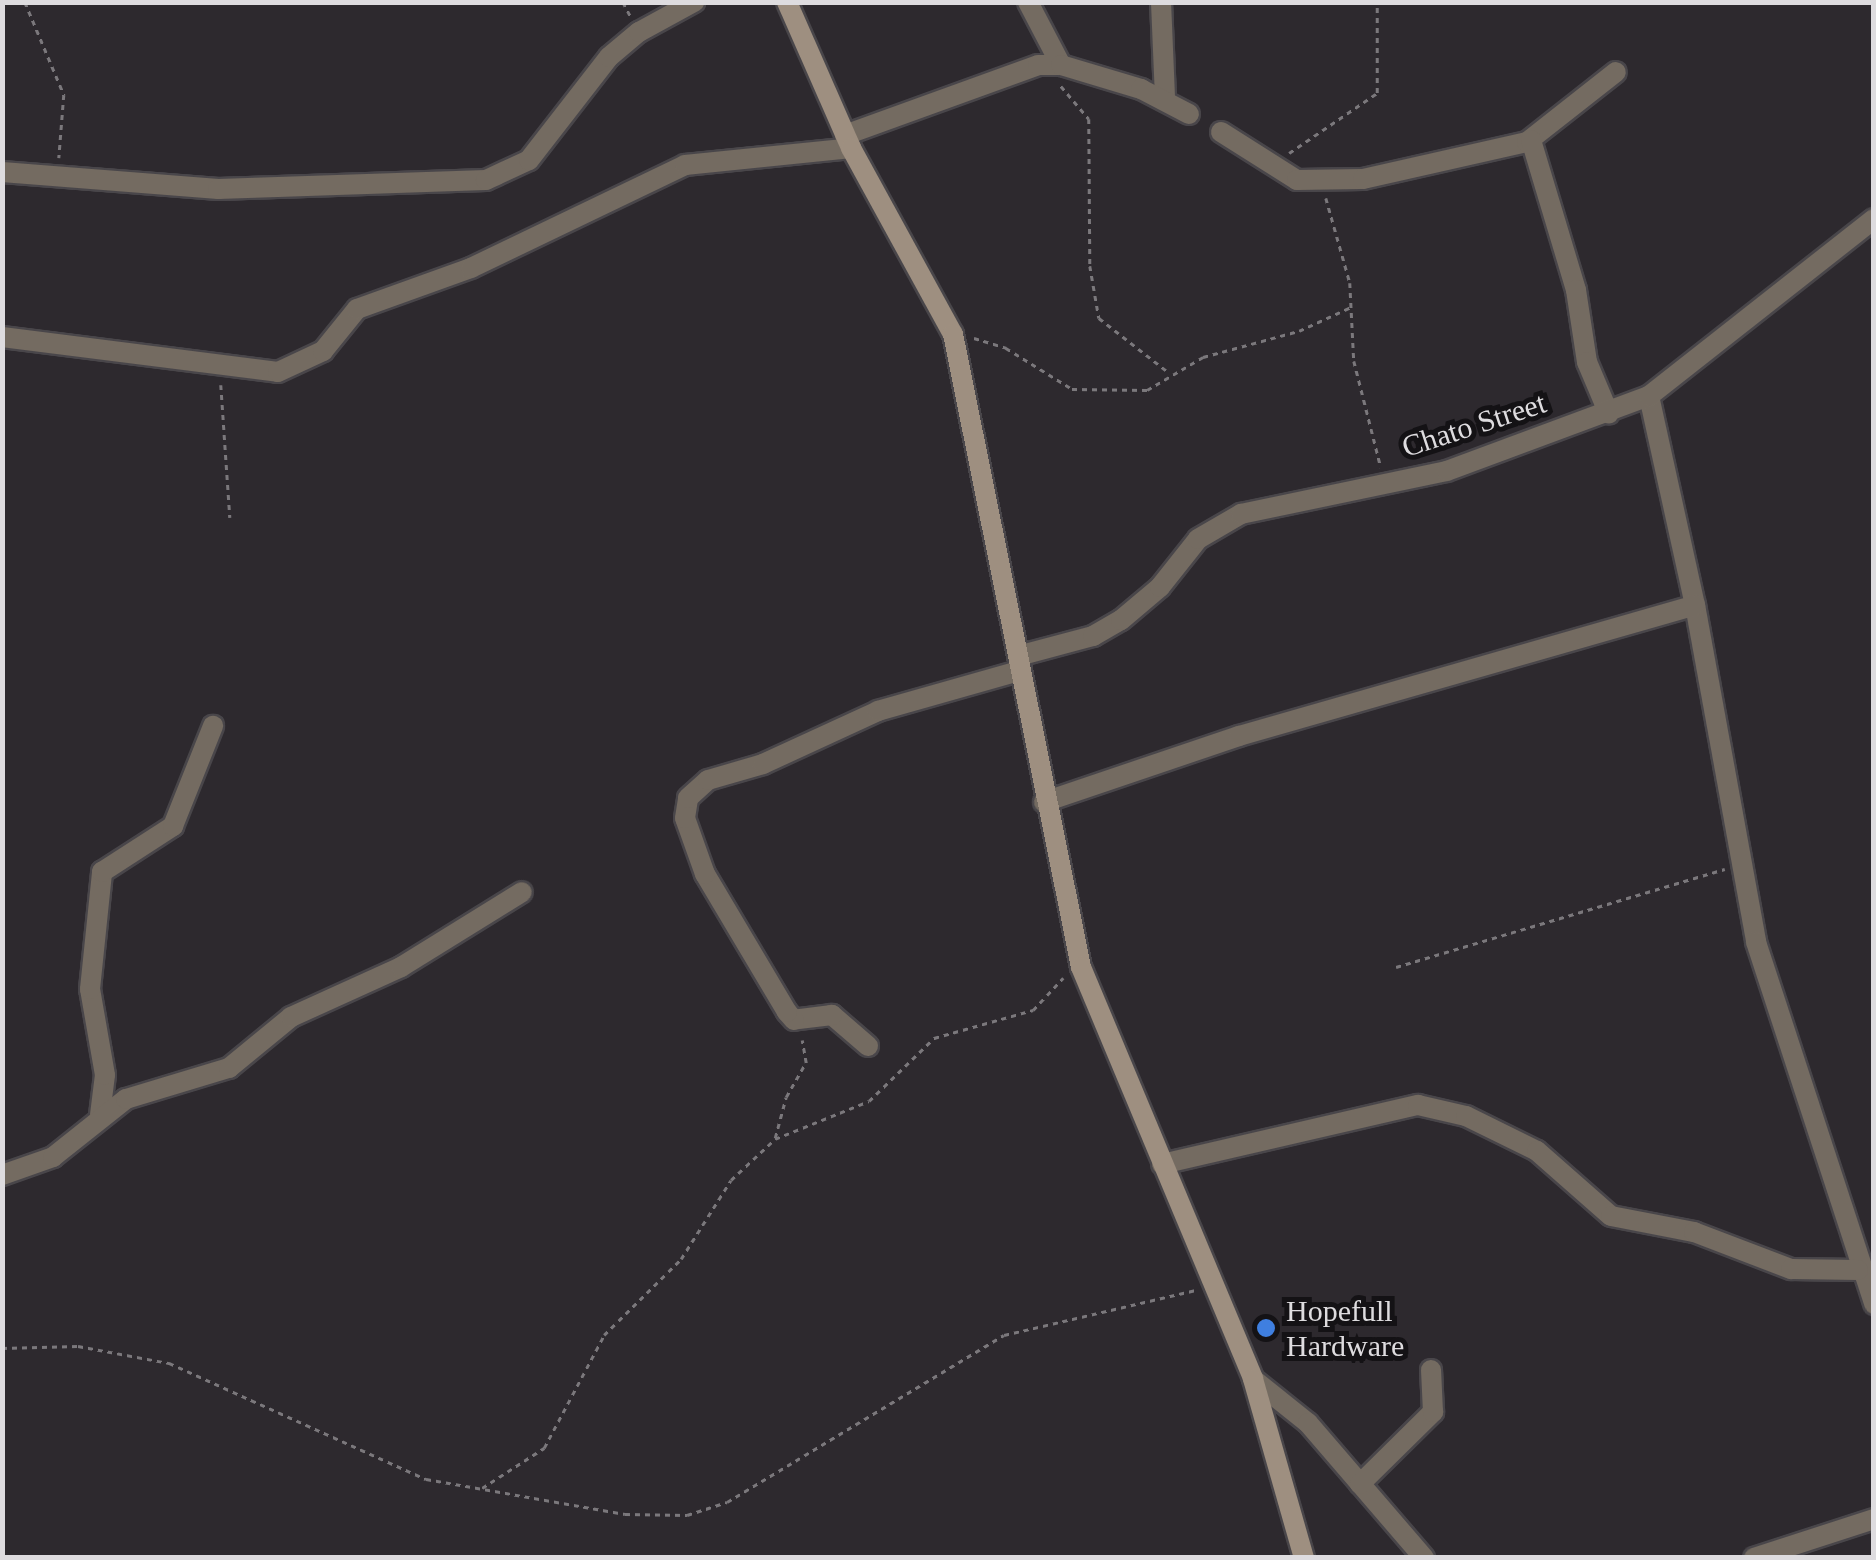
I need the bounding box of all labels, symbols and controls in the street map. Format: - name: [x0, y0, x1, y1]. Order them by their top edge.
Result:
- street label: Chato Street: [1398, 385, 1550, 465]
- place label: Hopefull Hardware: [1286, 1293, 1404, 1364]
- marker: Hopefull Hardware: [1255, 1317, 1277, 1339]

